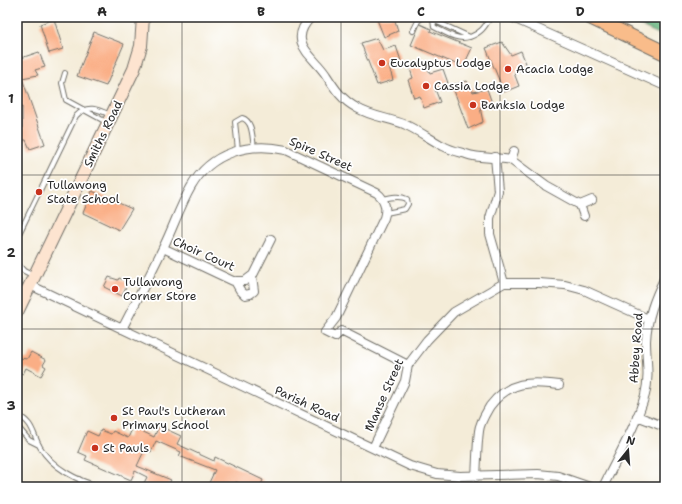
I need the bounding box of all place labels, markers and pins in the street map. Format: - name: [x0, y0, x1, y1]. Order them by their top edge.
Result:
- place label: Eucalyptus Lodge: [390, 55, 491, 71]
- marker: Eucalyptus Lodge: [377, 58, 387, 68]
- place label: Acacia Lodge: [516, 61, 594, 77]
- marker: Acacia Lodge: [503, 64, 513, 74]
- place label: Cassia Lodge: [434, 78, 510, 94]
- marker: Cassia Lodge: [421, 81, 431, 91]
- place label: Banksia Lodge: [481, 97, 565, 113]
- marker: Banksia Lodge: [468, 100, 478, 110]
- place label: Tullawong State School: [47, 177, 120, 207]
- marker: Tullawong State School: [34, 187, 44, 197]
- place label: Tullawong Corner Store: [123, 274, 197, 304]
- marker: Tullawong Corner Store: [110, 284, 120, 294]
- place label: St Paul's Lutheran Primary School: [122, 403, 226, 433]
- marker: St Paul's Lutheran Primary School: [109, 413, 119, 423]
- place label: St Pauls: [103, 440, 149, 456]
- marker: St Pauls: [90, 443, 100, 453]

